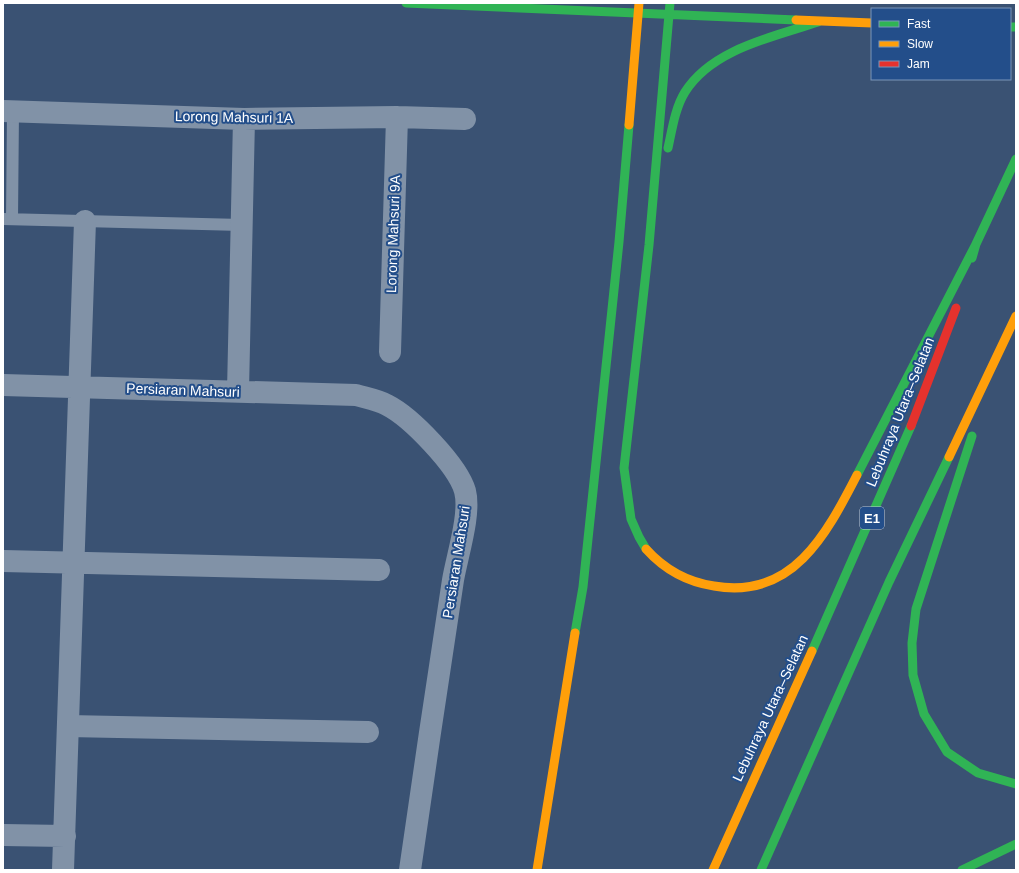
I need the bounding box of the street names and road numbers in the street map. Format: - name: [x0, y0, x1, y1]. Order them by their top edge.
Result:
- street label: Lorong Mahsuri 1A: [175, 108, 294, 126]
- street label: Lorong Mahsuri 9A: [383, 174, 403, 293]
- street label: Lebuhraya Utara–Selatan: [863, 335, 937, 489]
- street label: Persiaran Mahsuri: [126, 380, 240, 400]
- street label: Persiaran Mahsuri: [439, 505, 473, 619]
- road number: E1: [860, 507, 884, 529]
- street label: Lebuhraya Utara–Selatan: [729, 632, 811, 784]

